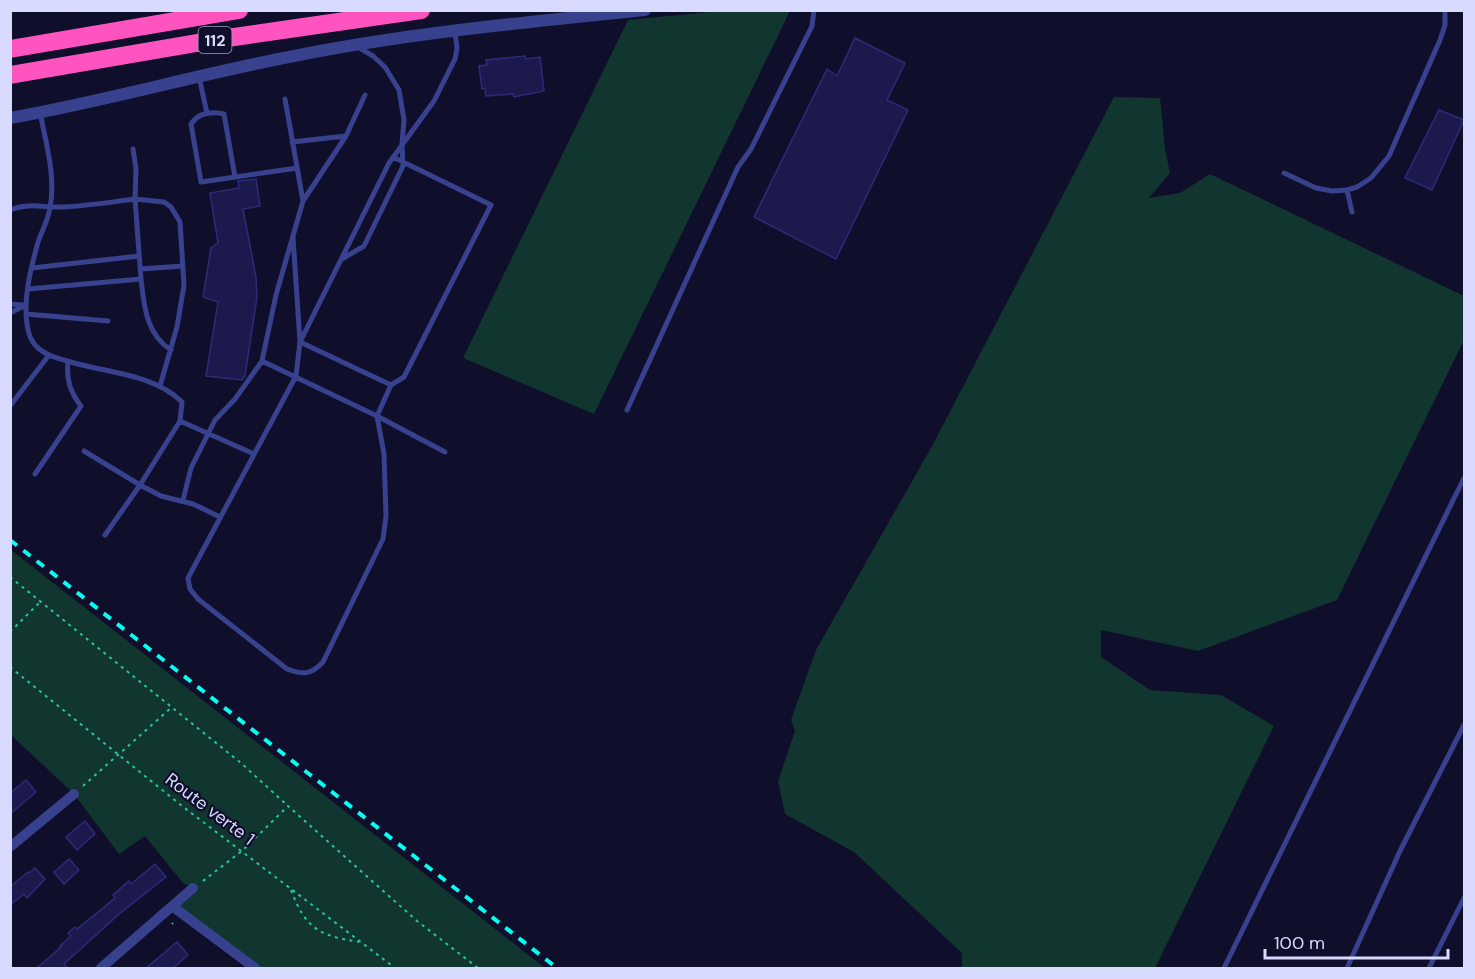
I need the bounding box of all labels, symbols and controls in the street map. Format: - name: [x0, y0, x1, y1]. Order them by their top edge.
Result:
- road number: 112: [198, 27, 232, 53]
- street label: Route verte 1: [160, 767, 260, 851]
- scale bar: [1265, 922, 1448, 960]
- text: 100 m: [1274, 931, 1325, 955]

